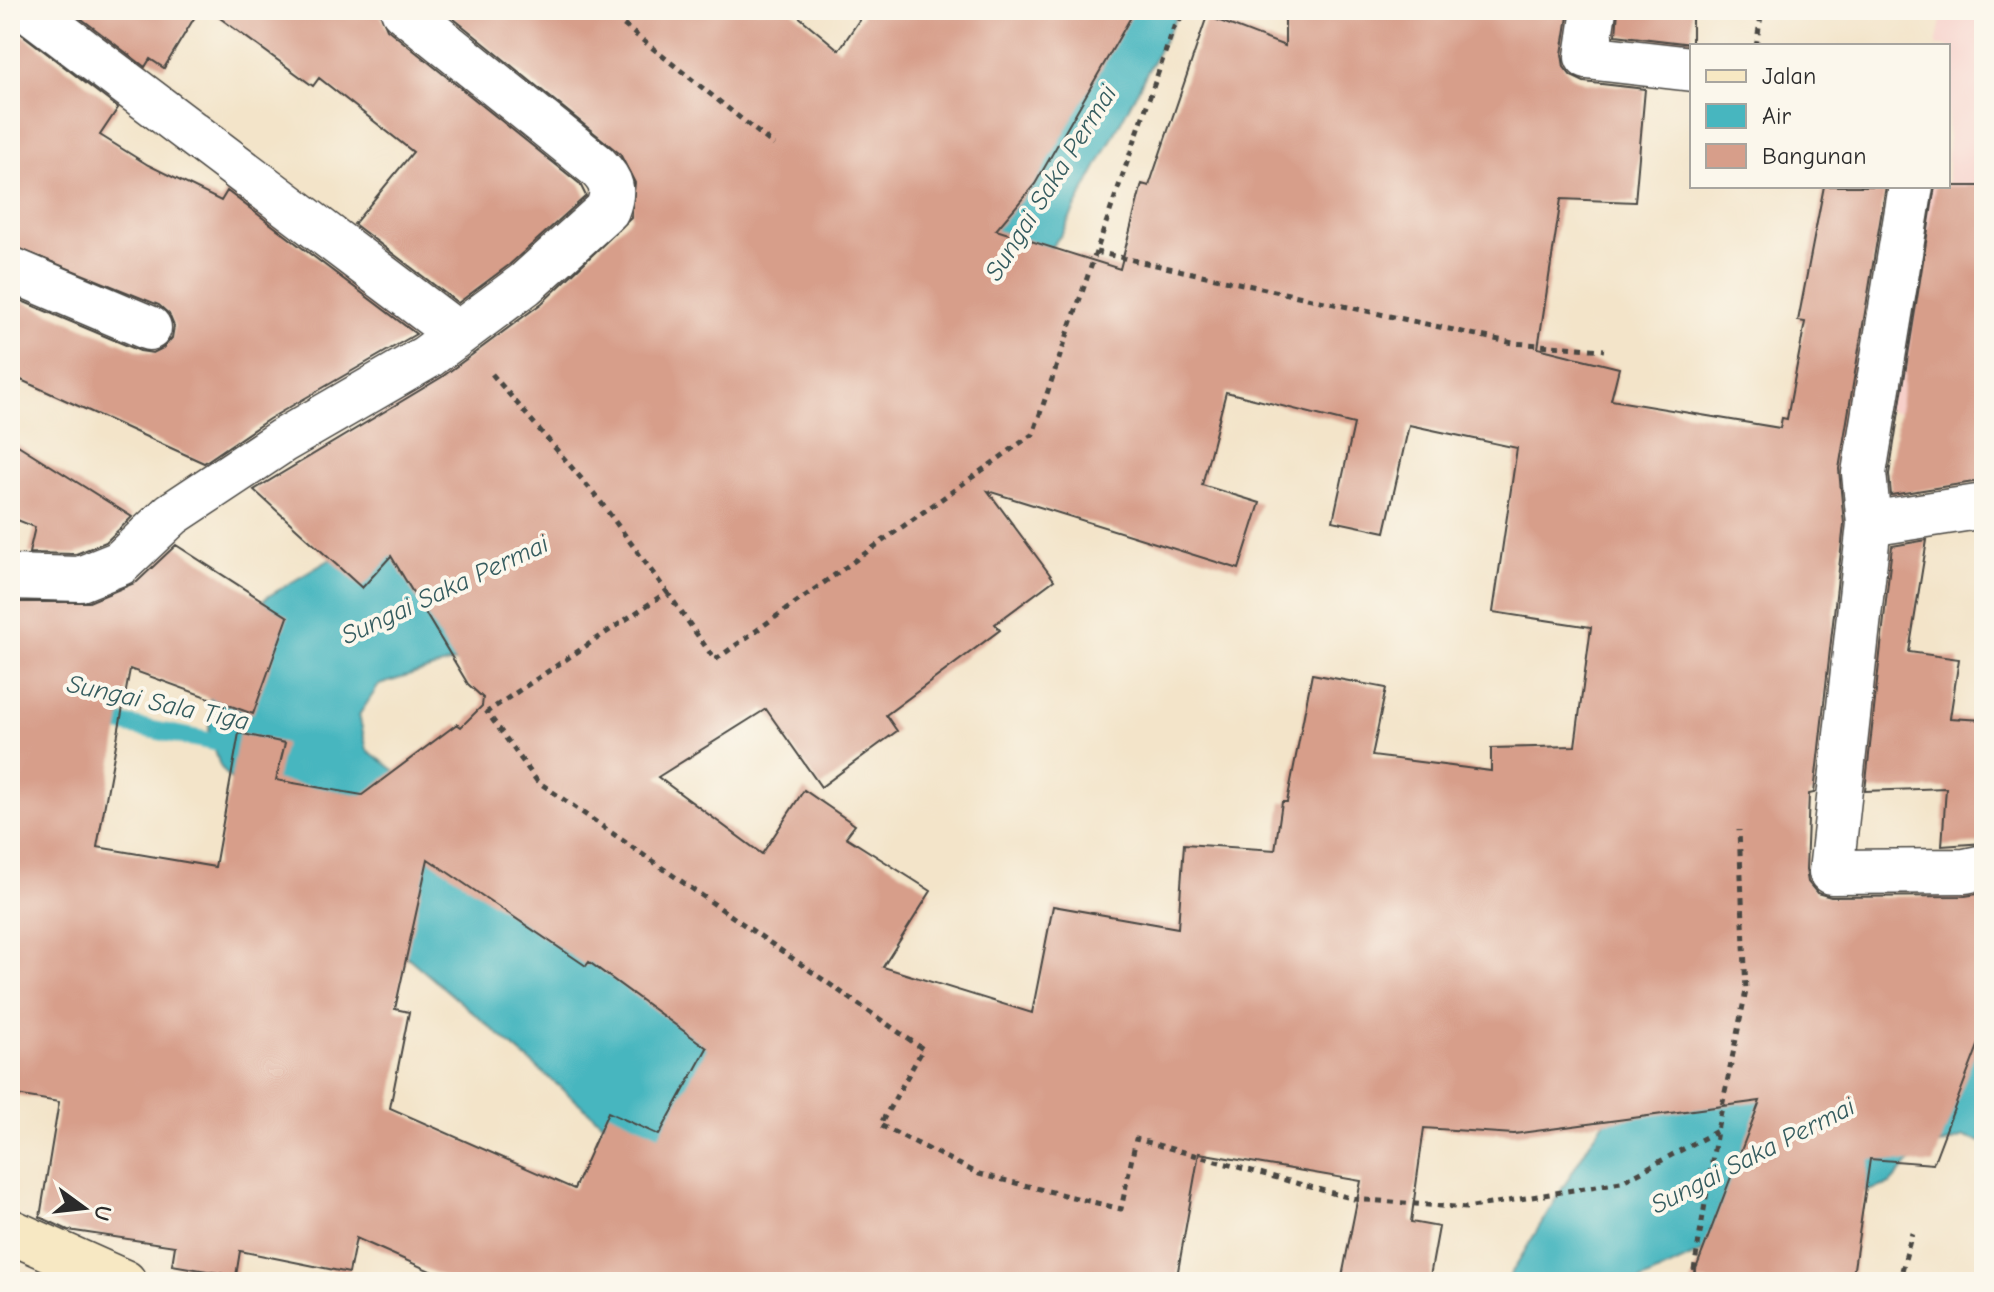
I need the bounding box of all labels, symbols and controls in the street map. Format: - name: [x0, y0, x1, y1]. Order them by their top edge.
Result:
- legend: [1690, 44, 1950, 188]
- text: Jalan: [1762, 62, 1816, 90]
- water label: Sungai Saka Permai: [979, 79, 1124, 286]
- text: Air: [1762, 102, 1791, 130]
- text: Bangunan: [1762, 142, 1866, 170]
- water label: Sungai Saka Permai: [337, 528, 554, 651]
- water label: Sungai Sala Tiga: [64, 669, 252, 737]
- water label: Sungai Saka Permai: [1646, 1091, 1861, 1220]
- north arrow: [44, 1168, 124, 1248]
- text: U: [88, 1202, 117, 1223]

